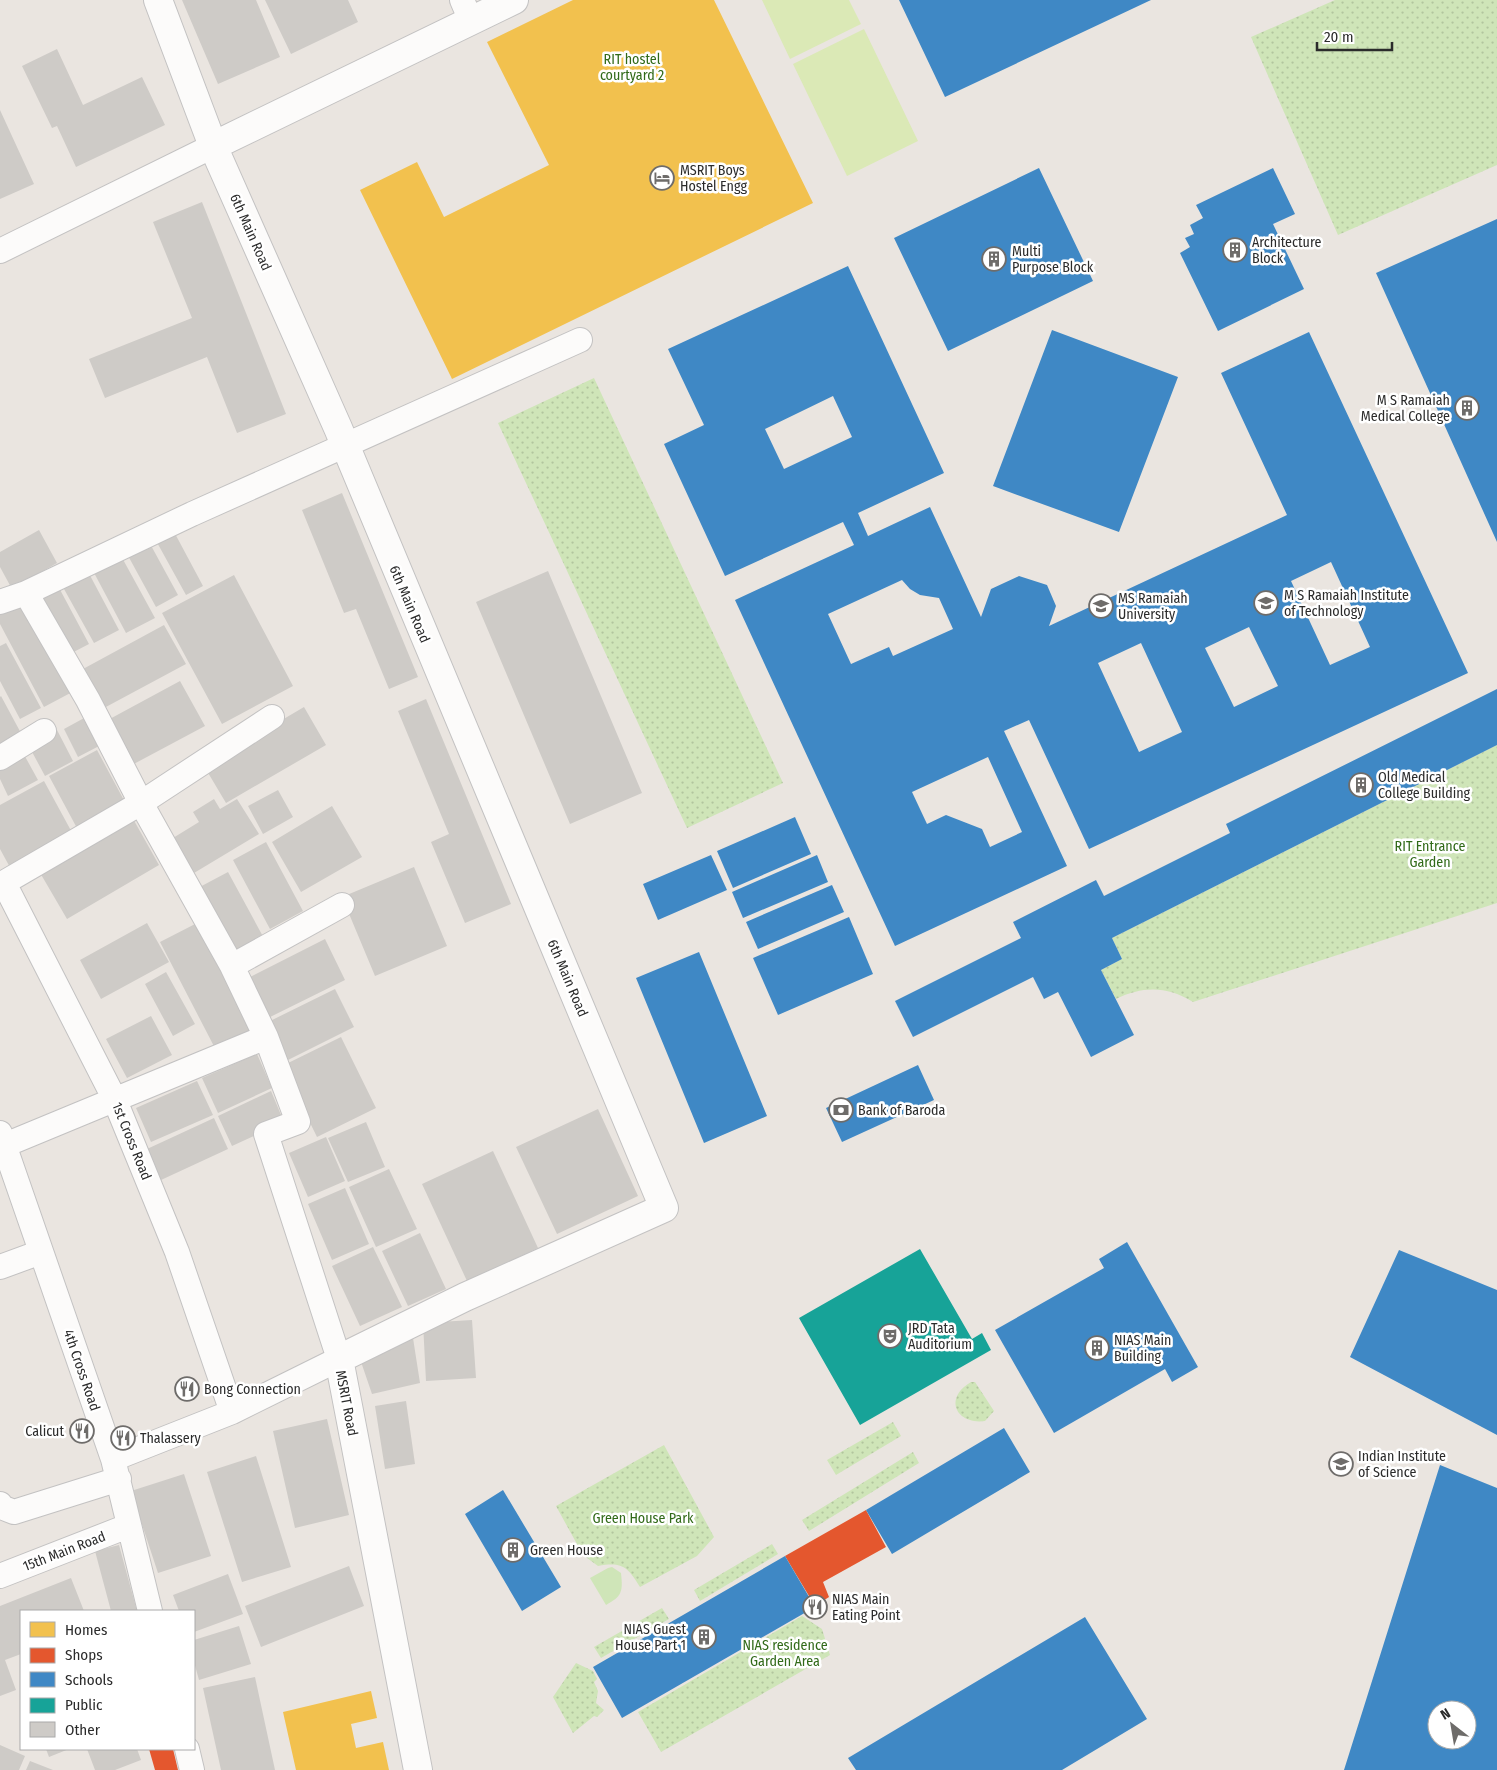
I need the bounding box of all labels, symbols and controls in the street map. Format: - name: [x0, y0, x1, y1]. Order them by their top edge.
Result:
- scale bar: [1317, 20, 1392, 52]
- text: 20 m: [1324, 28, 1354, 46]
- park label: RIT hostel courtyard 2: [600, 51, 664, 84]
- place label: MSRIT Boys Hostel Engg: [680, 162, 747, 195]
- hotel icon: MSRIT Boys Hostel Engg: [649, 165, 675, 191]
- street label: 6th Main Road: [226, 191, 275, 273]
- place label: Architecture Block: [1252, 234, 1321, 267]
- building icon: Architecture Block: [1222, 237, 1248, 263]
- place label: Multi Purpose Block: [1012, 243, 1094, 276]
- building icon: Multi Purpose Block: [981, 246, 1007, 272]
- place label: M S Ramaiah Medical College: [1361, 392, 1450, 425]
- building icon: M S Ramaiah Medical College: [1454, 395, 1480, 421]
- street label: 6th Main Road: [386, 563, 433, 645]
- place label: M S Ramaiah Institute of Technology: [1284, 587, 1409, 620]
- place label: MS Ramaiah University: [1118, 590, 1188, 623]
- school or university icon: M S Ramaiah Institute of Technology: [1253, 590, 1279, 616]
- school or university icon: MS Ramaiah University: [1088, 593, 1114, 619]
- place label: Old Medical College Building: [1378, 769, 1471, 802]
- building icon: Old Medical College Building: [1348, 772, 1374, 798]
- park label: RIT Entrance Garden: [1395, 838, 1465, 871]
- street label: 6th Main Road: [544, 937, 591, 1019]
- bank icon: Bank of Baroda: [828, 1097, 854, 1123]
- street label: 1st Cross Road: [108, 1100, 155, 1182]
- place label: Bank of Baroda: [858, 1102, 946, 1119]
- place label: JRD Tata Auditorium: [908, 1320, 972, 1353]
- theatre icon: JRD Tata Auditorium: [877, 1323, 903, 1349]
- street label: 4th Cross Road: [60, 1327, 103, 1413]
- place label: NIAS Main Building: [1114, 1332, 1171, 1365]
- building icon: NIAS Main Building: [1084, 1335, 1110, 1361]
- street label: MSRIT Road: [332, 1369, 361, 1437]
- restaurant icon: Bong Connection: [174, 1376, 200, 1402]
- place label: Bong Connection: [204, 1381, 301, 1398]
- restaurant icon: Calicut: [69, 1418, 95, 1444]
- place label: Calicut: [25, 1423, 64, 1440]
- restaurant icon: Thalassery: [110, 1425, 136, 1451]
- place label: Thalassery: [140, 1430, 202, 1447]
- place label: Indian Institute of Science: [1358, 1448, 1446, 1481]
- school or university icon: Indian Institute of Science: [1328, 1451, 1354, 1477]
- park label: Green House Park: [592, 1510, 694, 1527]
- street label: 15th Main Road: [20, 1528, 108, 1575]
- building icon: Green House: [500, 1537, 526, 1563]
- place label: Green House: [530, 1542, 603, 1559]
- place label: NIAS Main Eating Point: [832, 1591, 901, 1624]
- restaurant icon: NIAS Main Eating Point: [802, 1594, 828, 1620]
- legend: [20, 1610, 195, 1750]
- text: Homes: [65, 1621, 107, 1639]
- place label: NIAS Guest House Part 1: [615, 1621, 686, 1654]
- building icon: NIAS Guest House Part 1: [691, 1624, 717, 1650]
- park label: NIAS residence Garden Area: [742, 1637, 828, 1670]
- text: Shops: [65, 1646, 103, 1664]
- text: Schools: [65, 1671, 113, 1689]
- text: Public: [65, 1696, 103, 1714]
- north arrow: [1427, 1700, 1477, 1750]
- text: N: [1438, 1705, 1454, 1724]
- text: Other: [65, 1721, 101, 1739]

